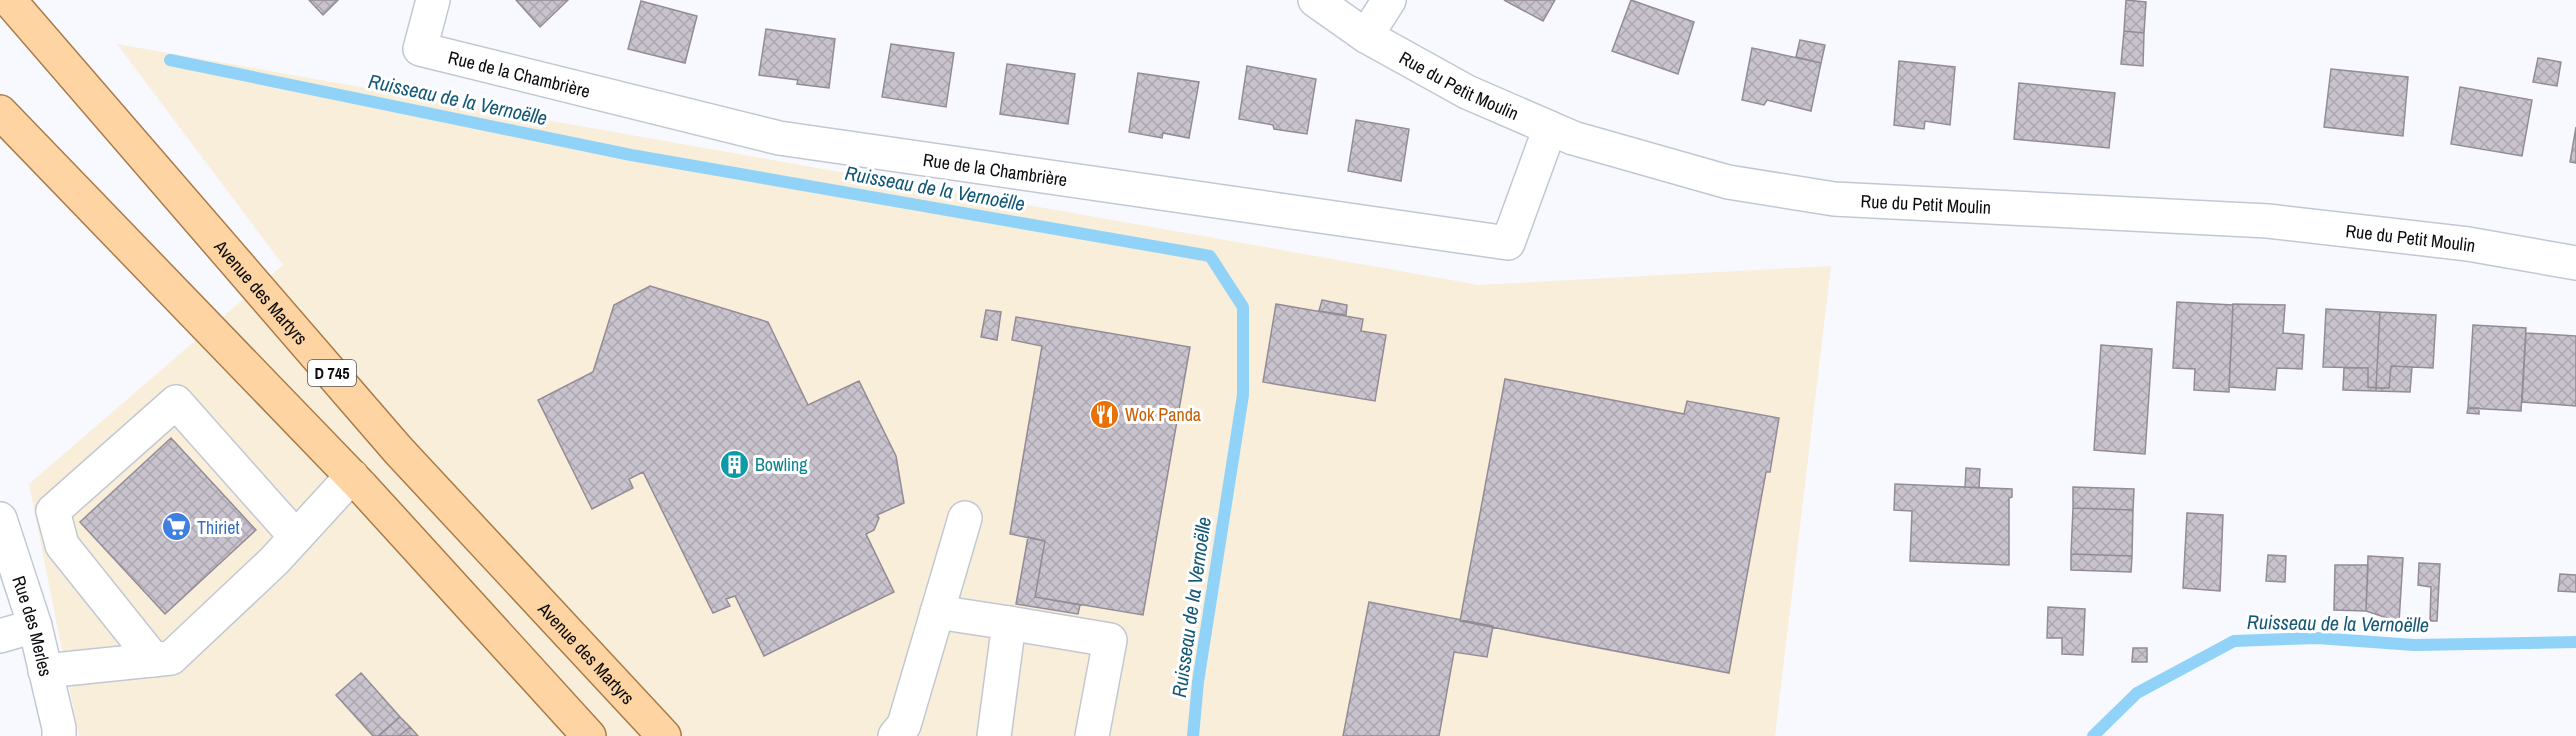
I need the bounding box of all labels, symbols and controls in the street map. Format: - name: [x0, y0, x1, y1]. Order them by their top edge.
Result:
- street label: Rue de la Chambrière: [446, 44, 593, 103]
- street label: Rue du Petit Moulin: [1395, 45, 1523, 126]
- water label: Ruisseau de la Vernoëlle: [366, 67, 550, 131]
- street label: Rue de la Chambrière: [921, 146, 1069, 192]
- water label: Ruisseau de la Vernoëlle: [843, 159, 1027, 217]
- street label: Rue du Petit Moulin: [1860, 188, 1992, 219]
- street label: Rue du Petit Moulin: [2344, 218, 2478, 258]
- street label: Avenue des Martyrs: [208, 233, 314, 350]
- road number: D 745: [308, 360, 356, 386]
- restaurant icon: Wok Panda: [1088, 398, 1120, 430]
- place label: Wok Panda: [1125, 402, 1201, 427]
- building icon: Bowling: [718, 448, 750, 480]
- place label: Bowling: [755, 452, 808, 477]
- supermarket icon: Thiriet: [160, 511, 192, 543]
- place label: Thiriet: [197, 515, 240, 540]
- water label: Ruisseau de la Vernoëlle: [1165, 515, 1217, 699]
- street label: Rue des Merles: [7, 572, 59, 679]
- street label: Avenue des Martyrs: [532, 596, 641, 709]
- water label: Ruisseau de la Vernoëlle: [2247, 608, 2429, 638]

